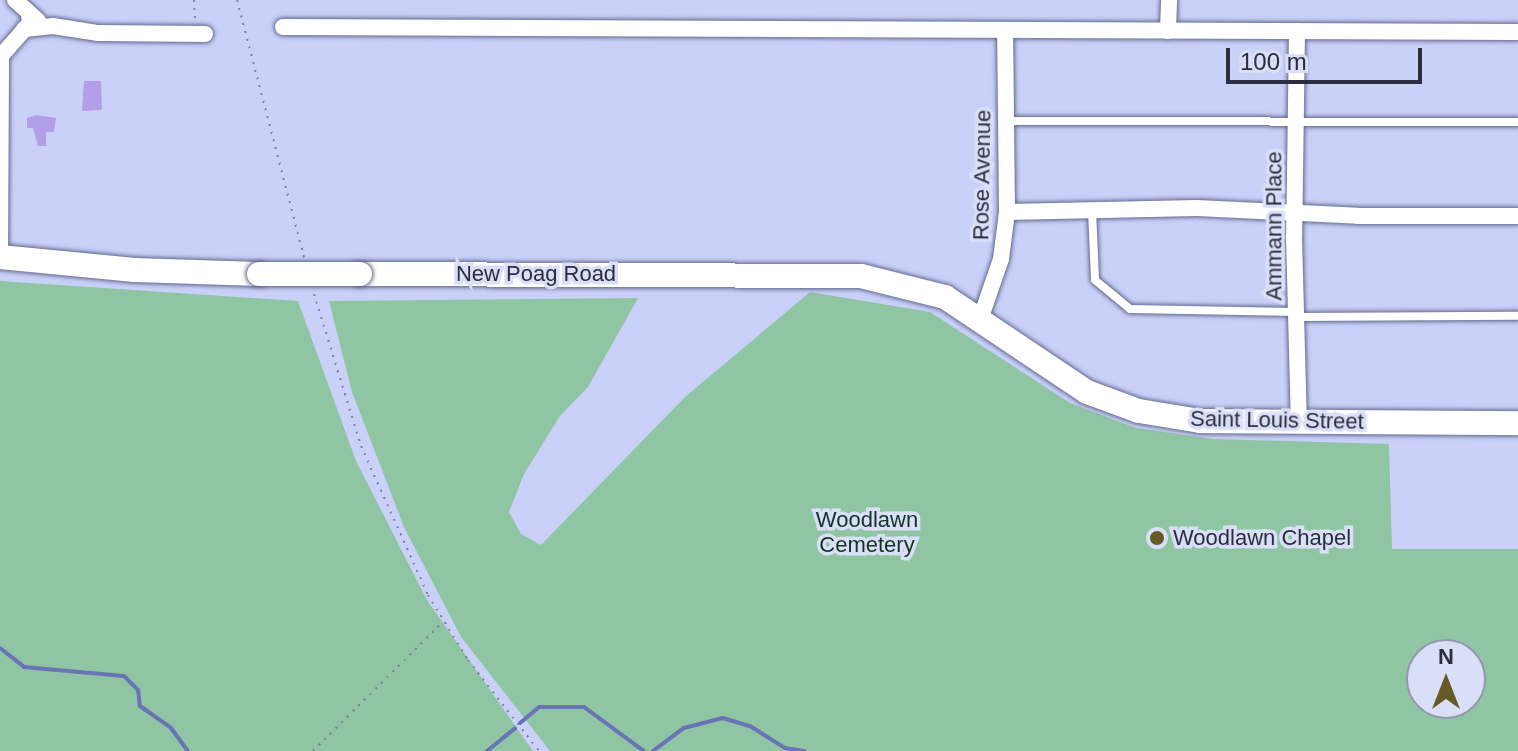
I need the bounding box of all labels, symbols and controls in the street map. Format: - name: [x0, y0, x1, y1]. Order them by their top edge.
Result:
- scale bar: [1230, 32, 1426, 82]
- text: 100 m: [1240, 48, 1307, 75]
- street label: Rose Avenue: [968, 109, 996, 241]
- street label: Ammann Place: [1261, 151, 1287, 301]
- street label: New Poag Road: [456, 261, 616, 287]
- street label: Saint Louis Street: [1190, 405, 1364, 435]
- park label: Woodlawn Cemetery: [816, 506, 918, 558]
- place label: Woodlawn Chapel: [1173, 525, 1351, 551]
- marker: Woodlawn Chapel: [1148, 529, 1166, 547]
- north arrow: [1406, 639, 1486, 719]
- text: N: [1438, 644, 1454, 669]

